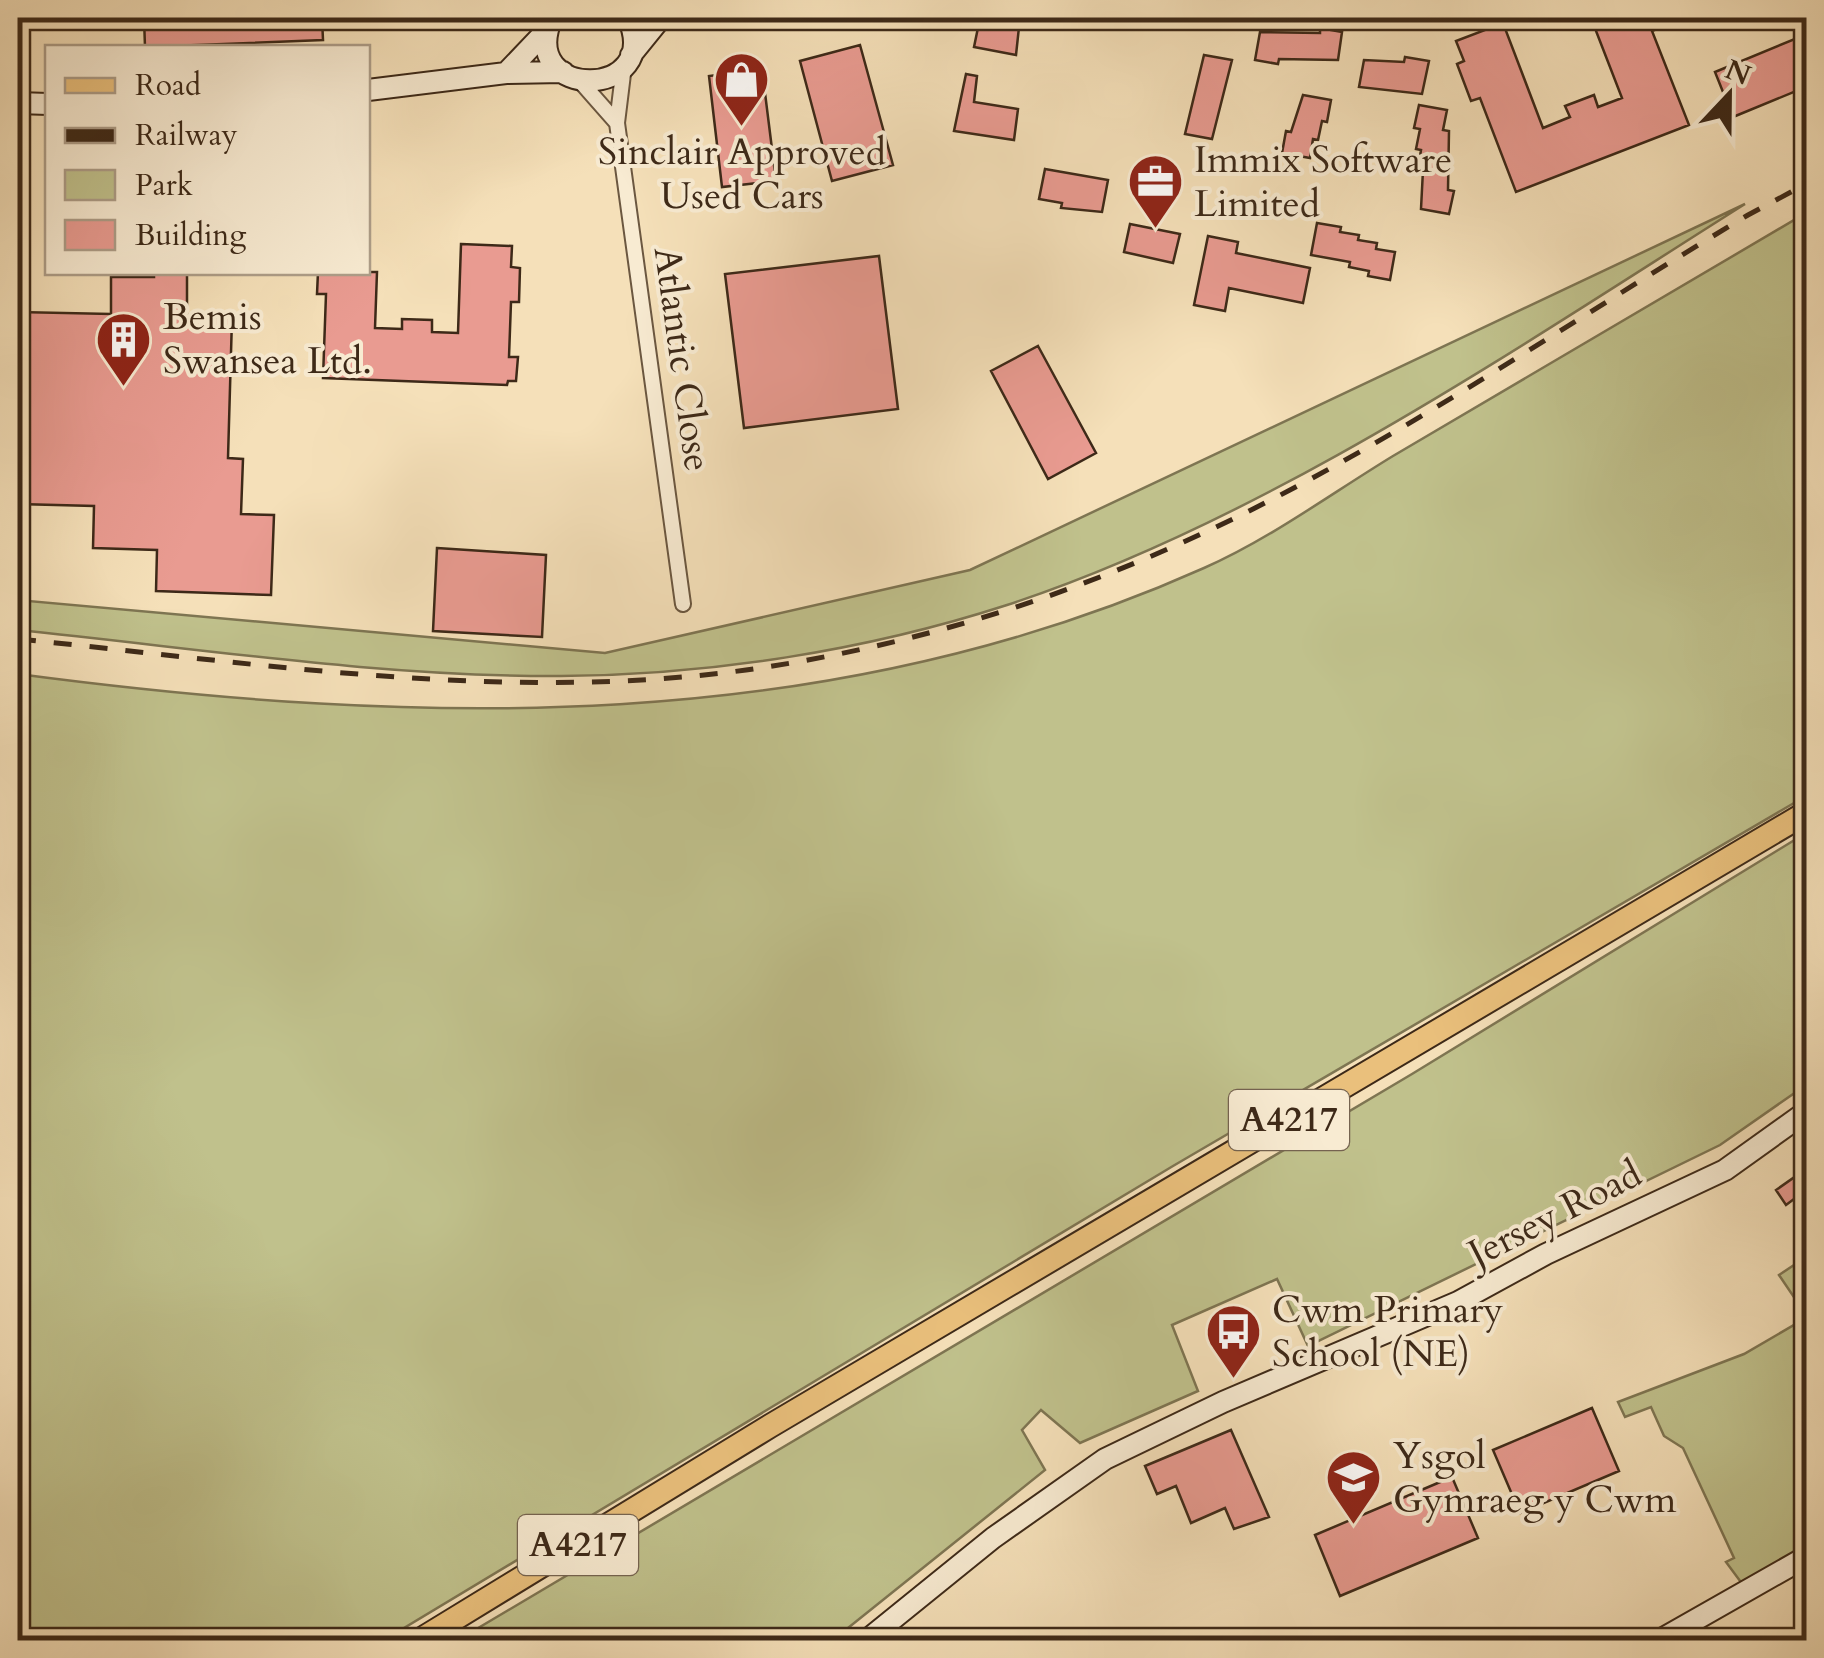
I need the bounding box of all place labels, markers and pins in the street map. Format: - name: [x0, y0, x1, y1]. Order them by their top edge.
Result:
- shop icon: Sinclair Approved Used Cars: [712, 49, 772, 128]
- place label: Sinclair Approved Used Cars: [598, 126, 886, 222]
- place label: Immix Software Limited: [1194, 134, 1452, 230]
- office icon: Immix Software Limited: [1125, 152, 1185, 231]
- place label: Bemis Swansea Ltd.: [163, 291, 372, 387]
- building icon: Bemis Swansea Ltd.: [94, 309, 154, 388]
- place label: Cwm Primary School (NE): [1272, 1284, 1503, 1380]
- bus stop icon: Cwm Primary School (NE): [1203, 1302, 1263, 1381]
- place label: Ysgol Gymraeg y Cwm: [1393, 1430, 1677, 1526]
- school or university icon: Ysgol Gymraeg y Cwm: [1324, 1448, 1384, 1527]

